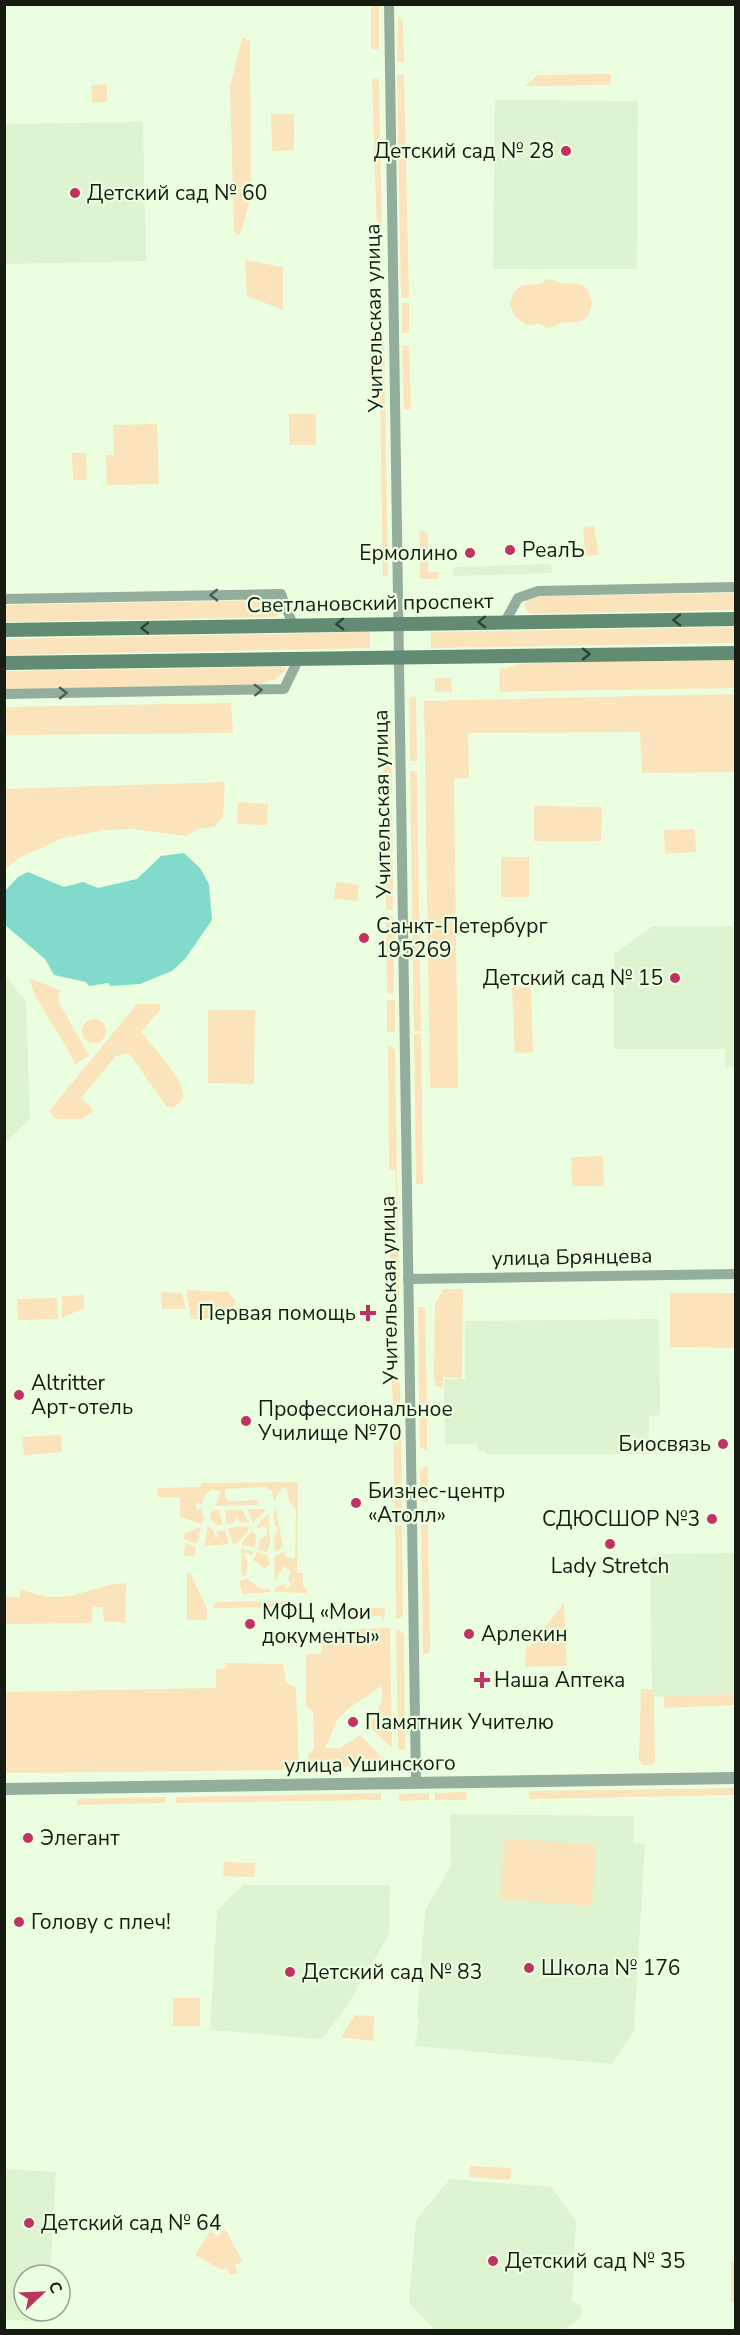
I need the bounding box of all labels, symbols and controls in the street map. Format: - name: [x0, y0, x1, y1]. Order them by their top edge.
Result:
- place label: Детский сад № 28: [374, 137, 554, 165]
- marker: Детский сад № 28: [559, 144, 573, 158]
- place label: Детский сад № 60: [87, 179, 267, 207]
- marker: Детский сад № 60: [68, 186, 82, 200]
- street label: Учительская улица: [358, 223, 390, 414]
- place label: РеалЪ: [522, 536, 585, 564]
- place label: Ермолино: [359, 539, 458, 567]
- marker: РеалЪ: [503, 543, 517, 557]
- marker: Ермолино: [463, 546, 477, 560]
- street label: Светлановский проспект: [246, 587, 494, 619]
- one-way arrow: [209, 589, 218, 602]
- one-way arrow: [673, 614, 682, 626]
- one-way arrow: [478, 616, 487, 628]
- one-way arrow: [335, 618, 344, 631]
- one-way arrow: [140, 622, 149, 634]
- one-way arrow: [582, 648, 591, 660]
- one-way arrow: [253, 683, 262, 696]
- one-way arrow: [58, 687, 67, 700]
- street label: Учительская улица: [366, 709, 398, 900]
- place label: Санкт-Петербург 195269: [376, 912, 548, 964]
- marker: Санкт-Петербург 195269: [357, 931, 371, 945]
- place label: Детский сад № 15: [483, 964, 663, 992]
- marker: Детский сад № 15: [668, 971, 682, 985]
- street label: Учительская улица: [373, 1195, 405, 1386]
- street label: улица Брянцева: [491, 1242, 653, 1272]
- place label: Первая помощь: [198, 1299, 356, 1327]
- marker: Первая помощь: [361, 1306, 375, 1320]
- place label: Altritter Арт-отель: [31, 1369, 133, 1421]
- marker: Altritter Арт-отель: [12, 1388, 26, 1402]
- place label: Профессиональное Училище №70: [257, 1395, 453, 1447]
- marker: Профессиональное Училище №70: [239, 1414, 253, 1428]
- place label: Биосвязь: [619, 1430, 711, 1458]
- marker: Биосвязь: [716, 1437, 730, 1451]
- place label: Бизнес-центр «Атолл»: [368, 1477, 505, 1529]
- marker: Бизнес-центр «Атолл»: [349, 1496, 363, 1510]
- place label: СДЮСШОР №3: [542, 1505, 700, 1533]
- marker: СДЮСШОР №3: [705, 1512, 719, 1526]
- marker: Lady Stretch: [603, 1537, 617, 1551]
- place label: Lady Stretch: [551, 1552, 669, 1580]
- place label: МФЦ «Мои документы»: [262, 1598, 380, 1650]
- marker: МФЦ «Мои документы»: [243, 1617, 257, 1631]
- place label: Арлекин: [481, 1620, 568, 1648]
- marker: Арлекин: [462, 1627, 476, 1641]
- place label: Наша Аптека: [494, 1666, 625, 1694]
- marker: Наша Аптека: [475, 1673, 489, 1687]
- place label: Памятник Учителю: [365, 1708, 554, 1736]
- marker: Памятник Учителю: [346, 1715, 360, 1729]
- street label: улица Ушинского: [284, 1749, 456, 1779]
- place label: Элегант: [40, 1824, 120, 1852]
- marker: Элегант: [21, 1831, 35, 1845]
- place label: Голову с плеч!: [31, 1908, 171, 1936]
- marker: Голову с плеч!: [12, 1915, 26, 1929]
- place label: Школа № 176: [541, 1954, 680, 1982]
- place label: Детский сад № 83: [302, 1958, 482, 1986]
- marker: Школа № 176: [522, 1961, 536, 1975]
- marker: Детский сад № 83: [283, 1965, 297, 1979]
- place label: Детский сад № 64: [41, 2209, 221, 2237]
- marker: Детский сад № 64: [22, 2216, 36, 2230]
- place label: Детский сад № 35: [505, 2247, 685, 2275]
- marker: Детский сад № 35: [486, 2254, 500, 2268]
- north arrow: [12, 2263, 72, 2323]
- text: С: [43, 2278, 67, 2297]

